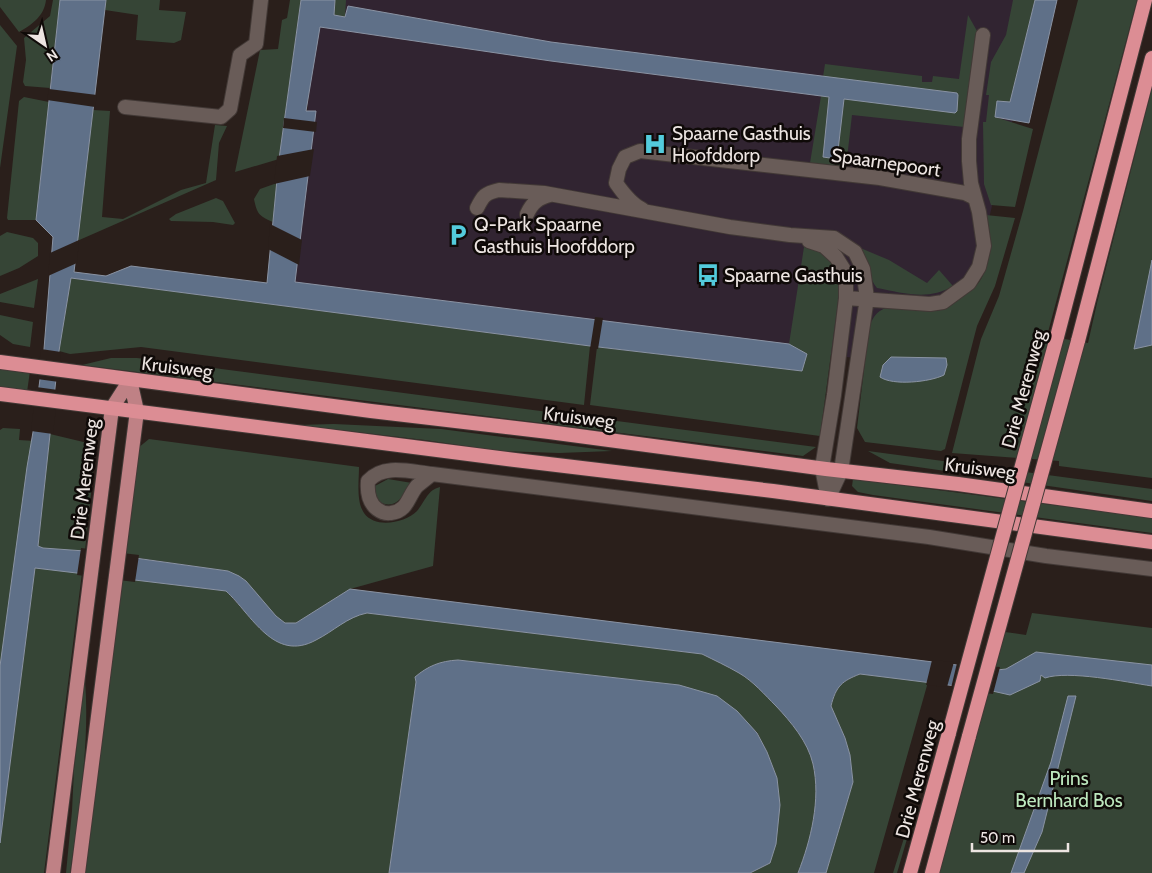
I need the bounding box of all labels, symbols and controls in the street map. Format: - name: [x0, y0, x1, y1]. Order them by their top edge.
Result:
- north arrow: [20, 20, 70, 70]
- text: N: [43, 46, 61, 66]
- place label: Spaarne Gasthuis Hoofddorp: [672, 122, 811, 167]
- hospital icon: Spaarne Gasthuis Hoofddorp: [642, 131, 668, 157]
- street label: Spaarnepoort: [830, 143, 943, 182]
- place label: Q-Park Spaarne Gasthuis Hoofddorp: [474, 213, 635, 258]
- parking icon: Q-Park Spaarne Gasthuis Hoofddorp: [445, 222, 471, 248]
- bus stop icon: Spaarne Gasthuis: [695, 262, 721, 288]
- place label: Spaarne Gasthuis: [724, 264, 863, 287]
- street label: Drie Merenweg: [997, 327, 1050, 451]
- street label: Kruisweg: [140, 352, 214, 383]
- street label: Kruisweg: [542, 402, 616, 433]
- street label: Drie Merenweg: [66, 417, 103, 541]
- street label: Kruisweg: [943, 453, 1017, 484]
- street label: Drie Merenweg: [891, 717, 944, 841]
- park label: Prins Bernhard Bos: [1015, 767, 1123, 812]
- scale bar: [972, 820, 1068, 852]
- text: 50 m: [980, 829, 1015, 847]

